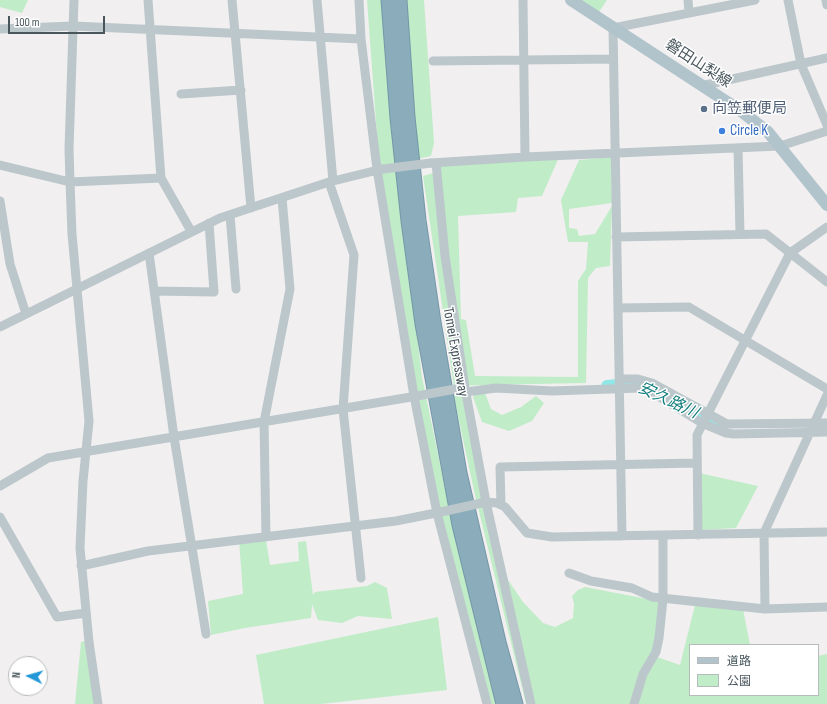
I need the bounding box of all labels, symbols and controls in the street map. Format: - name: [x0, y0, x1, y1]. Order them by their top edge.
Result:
- scale bar: [10, 8, 107, 34]
- text: 100 m: [15, 15, 40, 30]
- street label: 磐田山梨線: [662, 36, 734, 92]
- place label: 向笠郵便局: [712, 100, 787, 118]
- marker: 向笠郵便局: [699, 104, 709, 114]
- place label: Circle K: [730, 122, 768, 140]
- marker: Circle K: [717, 126, 727, 136]
- street label: Tomei Expressway: [438, 306, 472, 398]
- water label: 安久路川: [635, 379, 701, 423]
- legend: [689, 644, 819, 696]
- text: 道路: [727, 654, 751, 669]
- north arrow: [8, 656, 48, 696]
- text: N: [10, 672, 23, 678]
- text: 公園: [727, 674, 751, 689]

